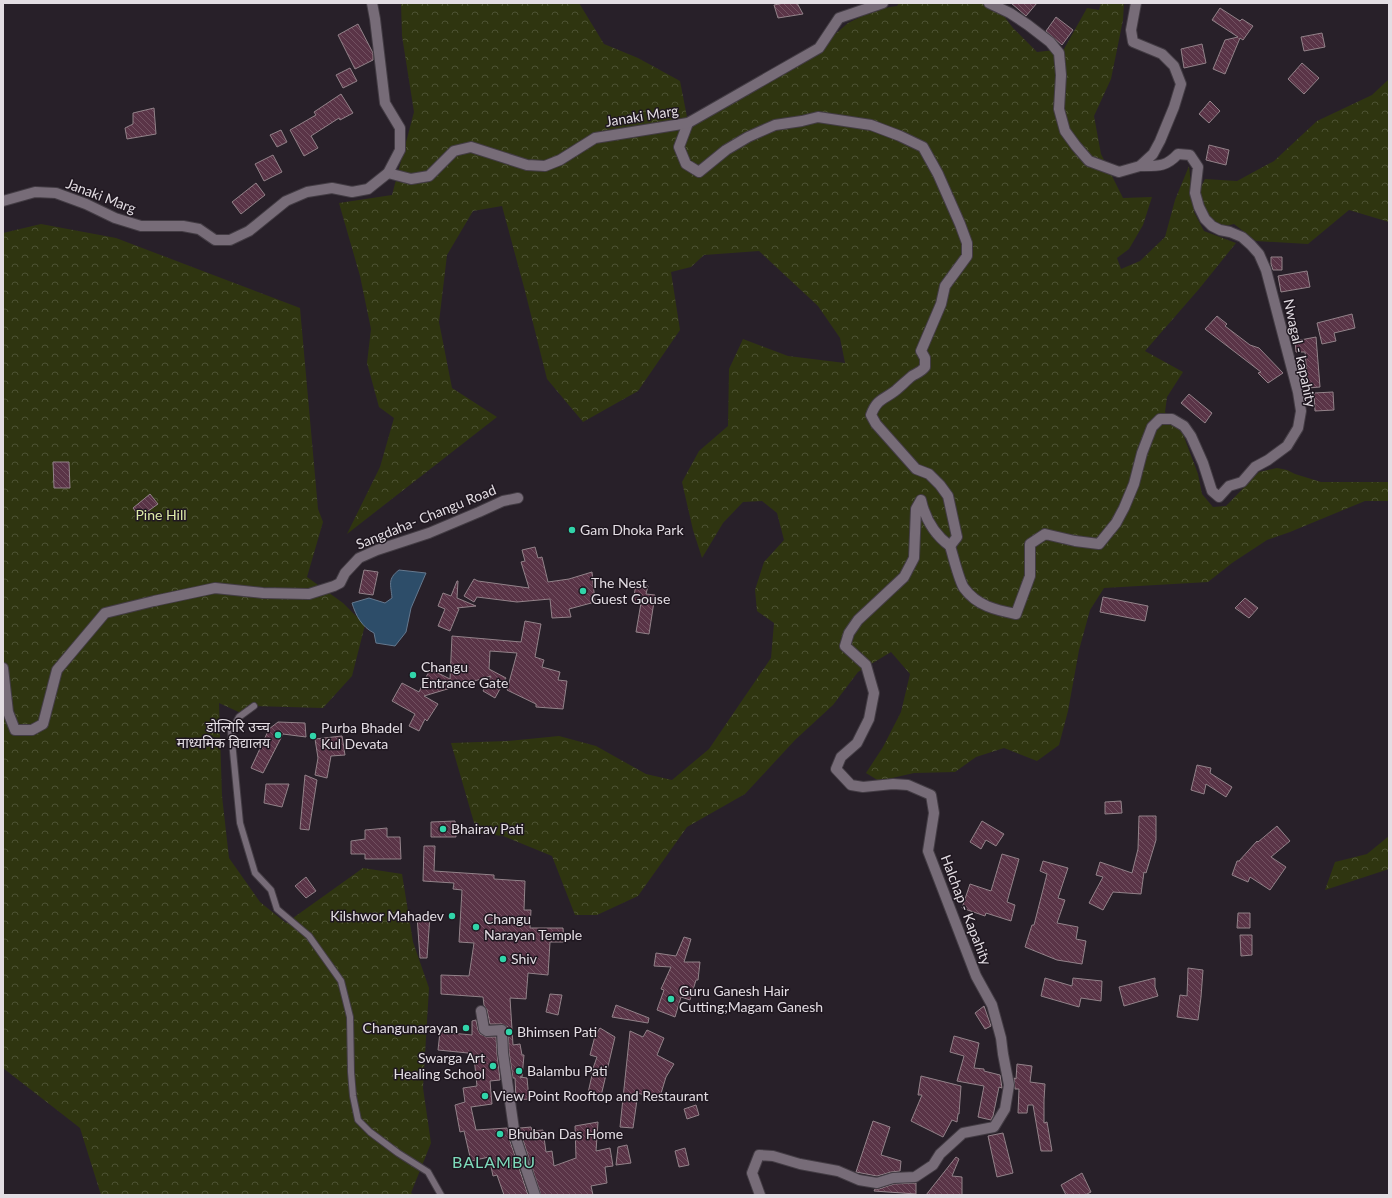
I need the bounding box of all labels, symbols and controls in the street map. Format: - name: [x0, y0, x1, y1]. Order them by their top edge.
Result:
- street label: Janaki Marg: [604, 101, 679, 130]
- street label: Janaki Marg: [64, 174, 138, 217]
- street label: Nwagal - kapahity: [1281, 297, 1320, 410]
- street label: Sangdaha- Changu Road: [353, 481, 498, 552]
- park label: Pine Hill: [135, 506, 187, 523]
- place label: Gam Dhoka Park: [580, 521, 684, 538]
- marker: Gam Dhoka Park: [567, 525, 577, 535]
- place label: The Nest Guest Gouse: [591, 574, 670, 607]
- marker: The Nest Guest Gouse: [578, 586, 588, 596]
- place label: Changu Entrance Gate: [421, 658, 508, 691]
- marker: Changu Entrance Gate: [408, 670, 418, 680]
- place label: डोल्गिरि उच्च माध्यमिक विद्यालय: [177, 718, 271, 751]
- place label: Purba Bhadel Kul Devata: [321, 719, 403, 752]
- marker: डोल्गिरि उच्च माध्यमिक विद्यालय: [273, 730, 283, 740]
- marker: Purba Bhadel Kul Devata: [308, 731, 318, 741]
- place label: Bhairav Pati: [451, 820, 524, 837]
- marker: Bhairav Pati: [438, 824, 448, 834]
- street label: Halchap - Kapahity: [938, 852, 996, 968]
- place label: Kilshwor Mahadev: [330, 907, 445, 924]
- place label: Changu Narayan Temple: [484, 910, 582, 943]
- marker: Kilshwor Mahadev: [447, 911, 457, 921]
- marker: Changu Narayan Temple: [471, 922, 481, 932]
- place label: Shiv: [511, 950, 538, 967]
- marker: Shiv: [498, 954, 508, 964]
- place label: Guru Ganesh Hair Cutting;Magam Ganesh: [679, 982, 823, 1015]
- marker: Guru Ganesh Hair Cutting;Magam Ganesh: [666, 994, 676, 1004]
- place label: Changunarayan: [363, 1019, 458, 1036]
- marker: Changunarayan: [461, 1023, 471, 1033]
- place label: Bhimsen Pati: [517, 1023, 597, 1040]
- marker: Bhimsen Pati: [504, 1027, 514, 1037]
- place label: Swarga Art Healing School: [394, 1049, 485, 1082]
- marker: Swarga Art Healing School: [488, 1061, 498, 1071]
- place label: Balambu Pati: [527, 1062, 608, 1079]
- marker: Balambu Pati: [514, 1066, 524, 1076]
- place label: View Point Rooftop and Restaurant: [493, 1087, 708, 1104]
- marker: View Point Rooftop and Restaurant: [480, 1091, 490, 1101]
- place label: Bhuban Das Home: [508, 1125, 623, 1142]
- marker: Bhuban Das Home: [495, 1129, 505, 1139]
- district label: BALAMBU: [452, 1152, 536, 1171]

